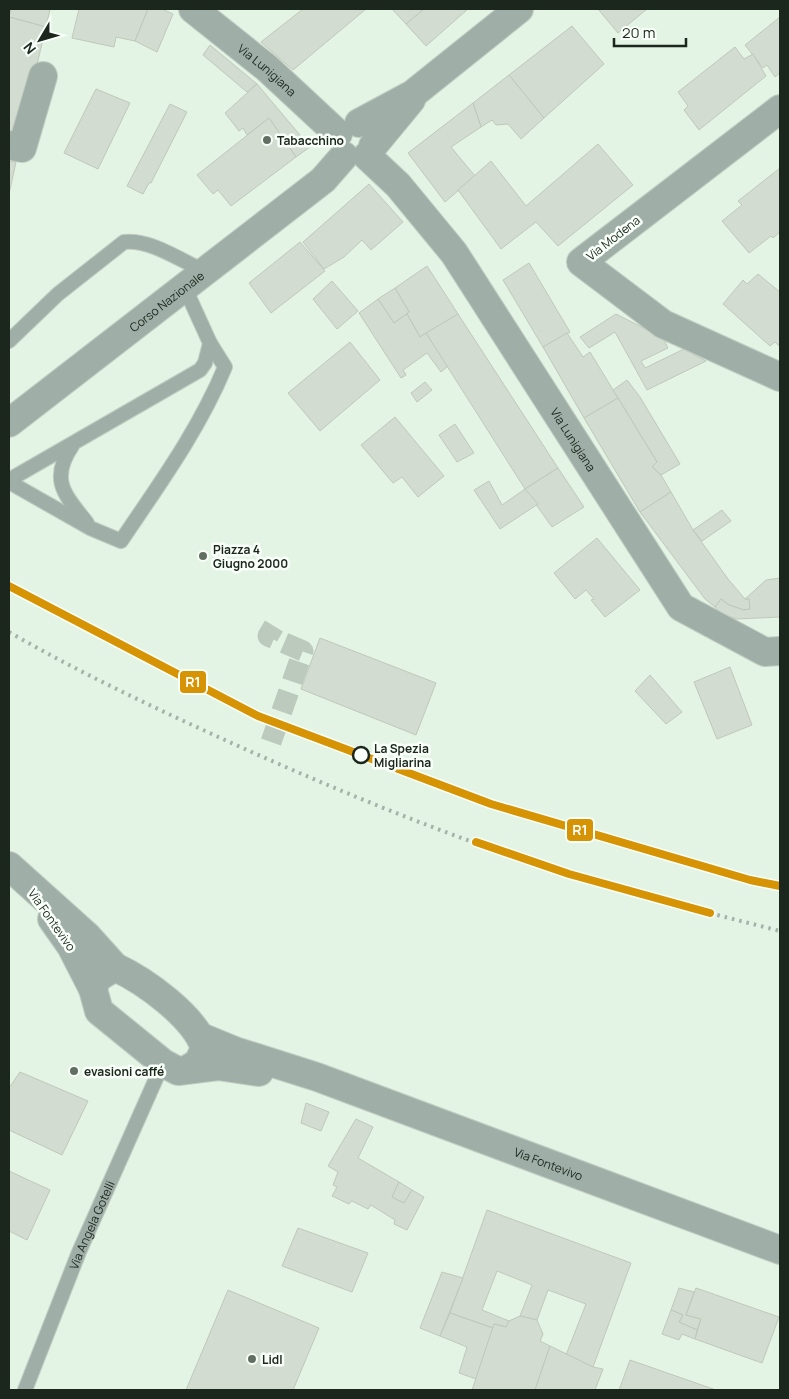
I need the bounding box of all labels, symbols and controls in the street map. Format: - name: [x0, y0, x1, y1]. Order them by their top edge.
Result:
- north arrow: [15, 15, 65, 65]
- scale bar: [614, 15, 686, 47]
- text: 20 m: [622, 22, 655, 43]
- text: N: [19, 38, 40, 58]
- street label: Via Lunigiana: [234, 40, 300, 100]
- place label: Tabacchino: [277, 132, 344, 149]
- marker: Tabacchino: [261, 134, 273, 146]
- street label: Via Modena: [583, 212, 643, 264]
- street label: Corso Nazionale: [125, 267, 207, 336]
- street label: Via Lunigiana: [547, 404, 600, 475]
- place label: Piazza 4 Giugno 2000: [213, 541, 288, 572]
- marker: Piazza 4 Giugno 2000: [197, 550, 209, 562]
- line badge: R1: [179, 670, 207, 694]
- text: R1: [185, 672, 201, 691]
- place label: La Spezia Migliarina: [374, 740, 431, 771]
- marker: La Spezia Migliarina: [352, 746, 370, 764]
- line badge: R1: [566, 818, 594, 842]
- text: R1: [572, 820, 588, 839]
- street label: Via Fontevivo: [24, 886, 80, 954]
- place label: evasioni caffé: [84, 1063, 164, 1080]
- marker: evasioni caffé: [68, 1065, 80, 1077]
- street label: Via Fontevivo: [512, 1143, 585, 1184]
- street label: Via Angela Gotelli: [65, 1178, 118, 1272]
- place label: Lidl: [262, 1351, 283, 1368]
- marker: Lidl: [246, 1353, 258, 1365]

